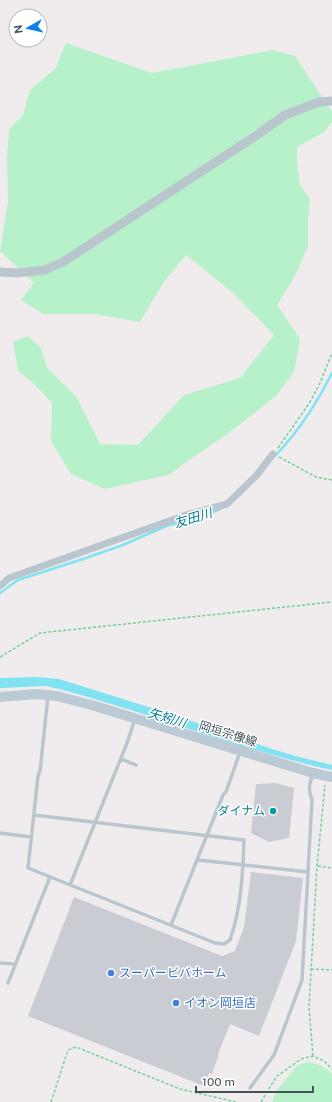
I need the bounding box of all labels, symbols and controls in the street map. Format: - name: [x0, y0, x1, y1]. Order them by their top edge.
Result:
- north arrow: [8, 8, 48, 48]
- text: N: [12, 24, 25, 34]
- water label: 友田川: [172, 505, 216, 531]
- water label: 矢矧川: [146, 705, 190, 731]
- street label: 岡垣宗像線: [197, 719, 259, 749]
- place label: ダイナム: [218, 804, 265, 818]
- marker: ダイナム: [268, 806, 278, 816]
- place label: スーパービバホーム: [119, 966, 227, 980]
- marker: スーパービバホーム: [106, 968, 116, 978]
- place label: イオン岡垣店: [184, 996, 256, 1010]
- marker: イオン岡垣店: [171, 998, 181, 1008]
- scale bar: [196, 1068, 313, 1094]
- text: 100 m: [202, 1075, 235, 1089]

